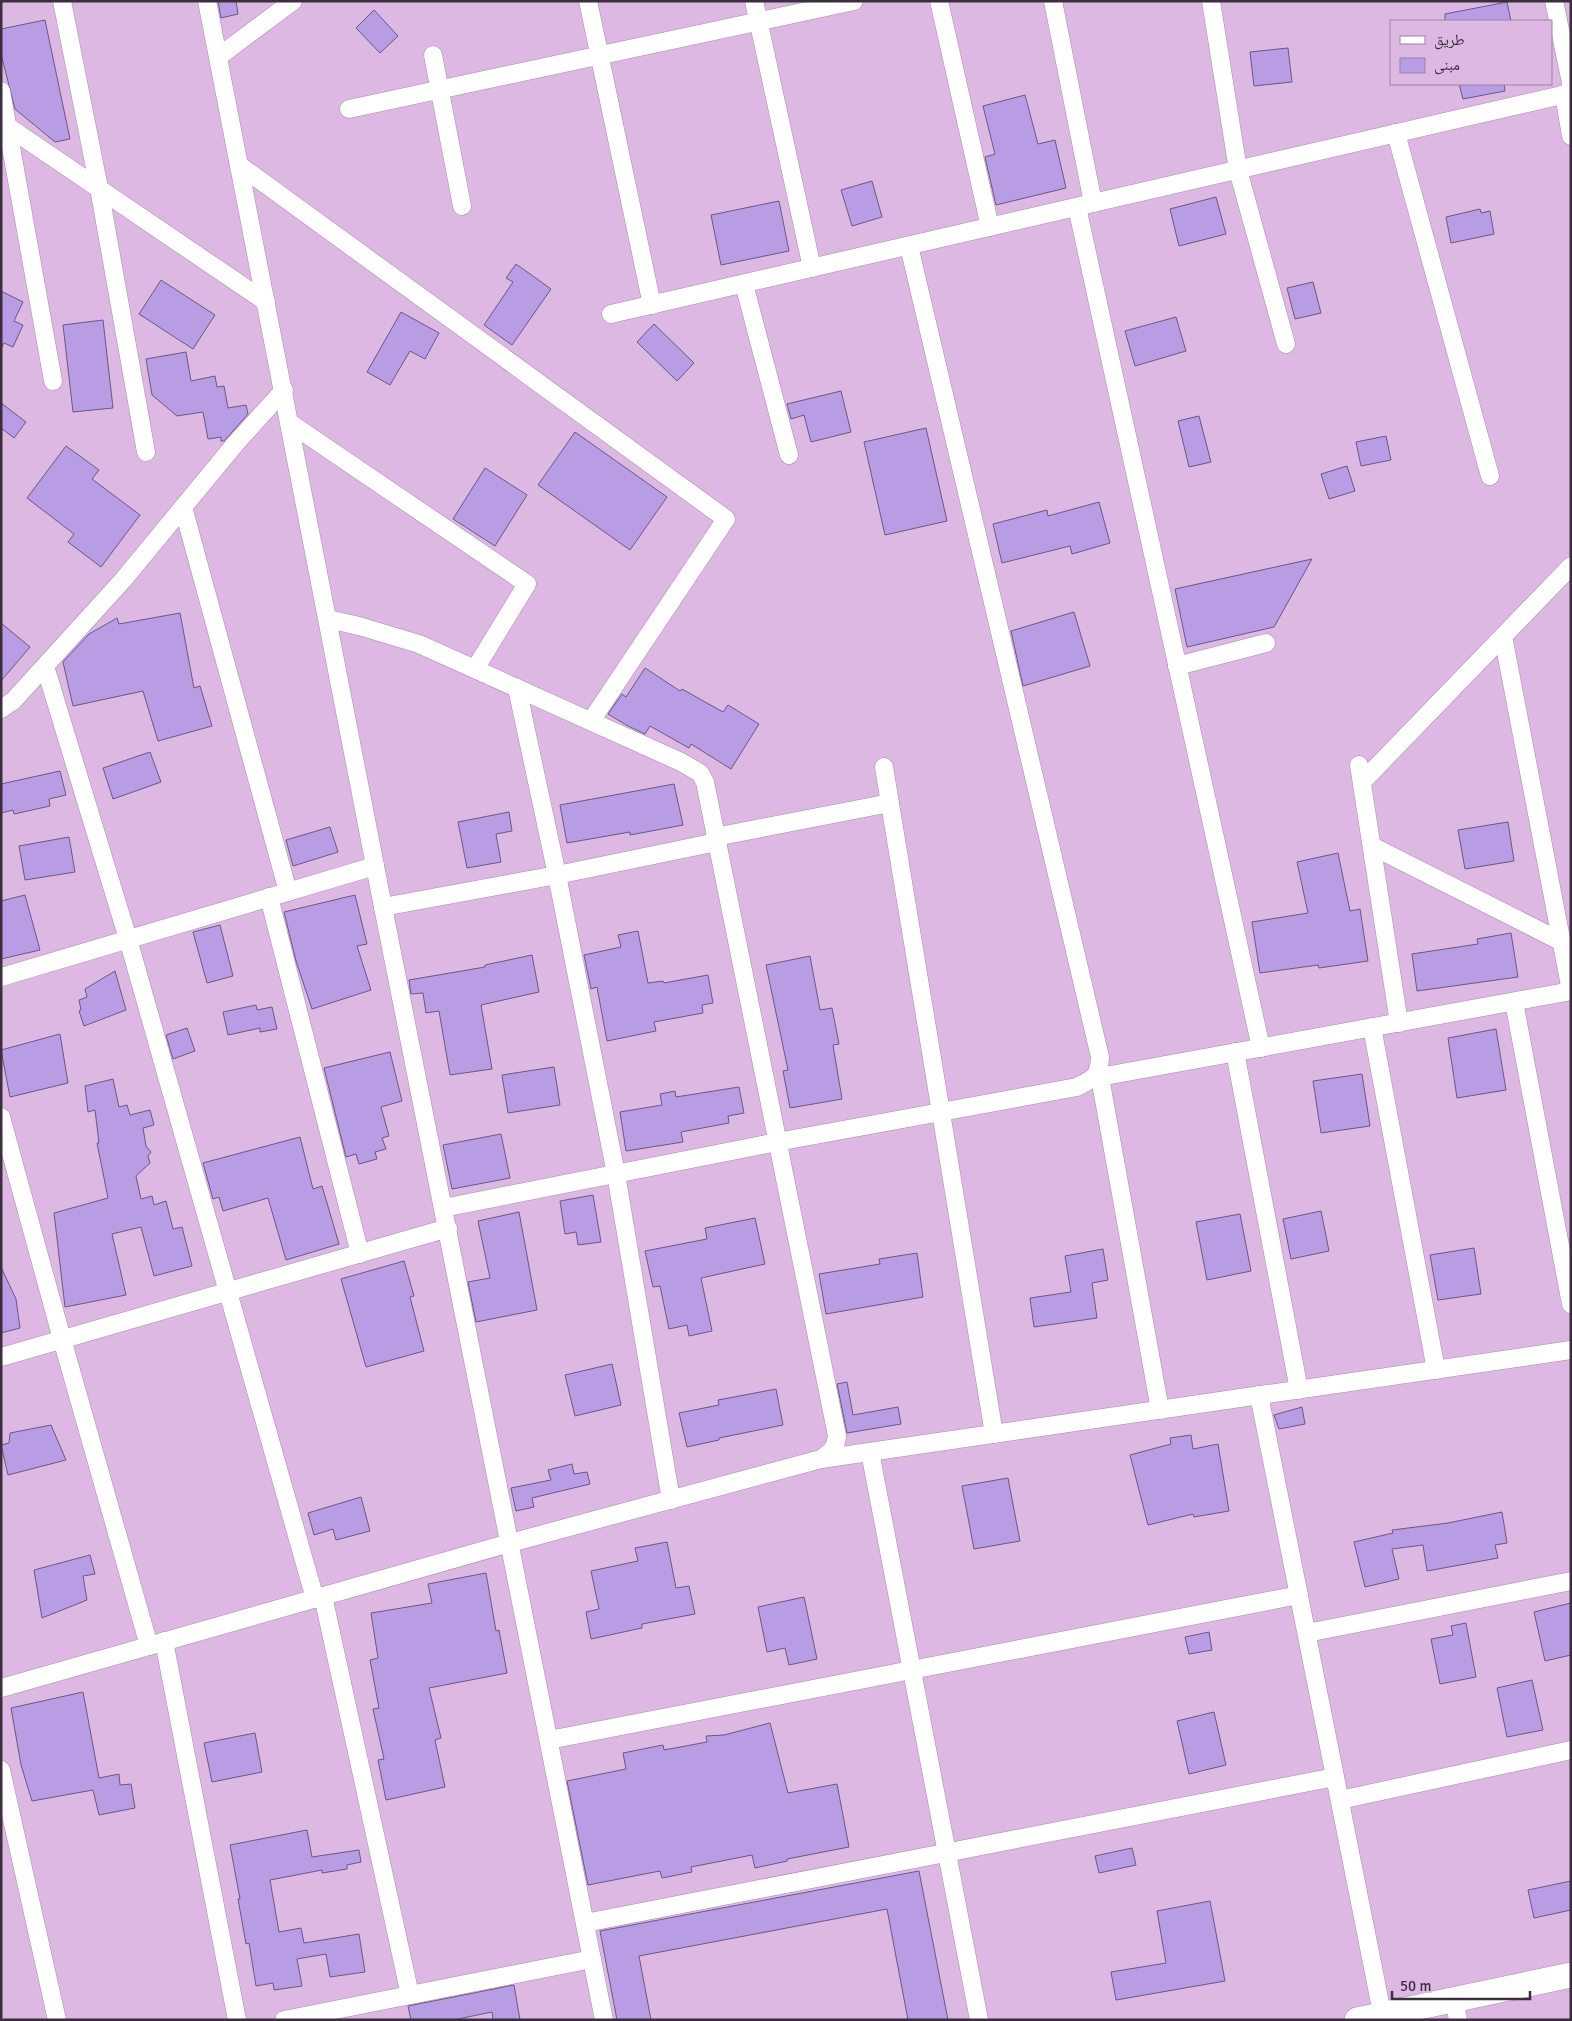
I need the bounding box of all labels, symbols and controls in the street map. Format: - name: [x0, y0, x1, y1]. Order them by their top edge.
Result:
- legend: [1390, 20, 1552, 85]
- text: طريق: [1434, 31, 1465, 50]
- text: مبنى: [1434, 56, 1460, 75]
- scale bar: [1392, 1968, 1530, 2000]
- text: 50 m: [1400, 1977, 1431, 1995]

